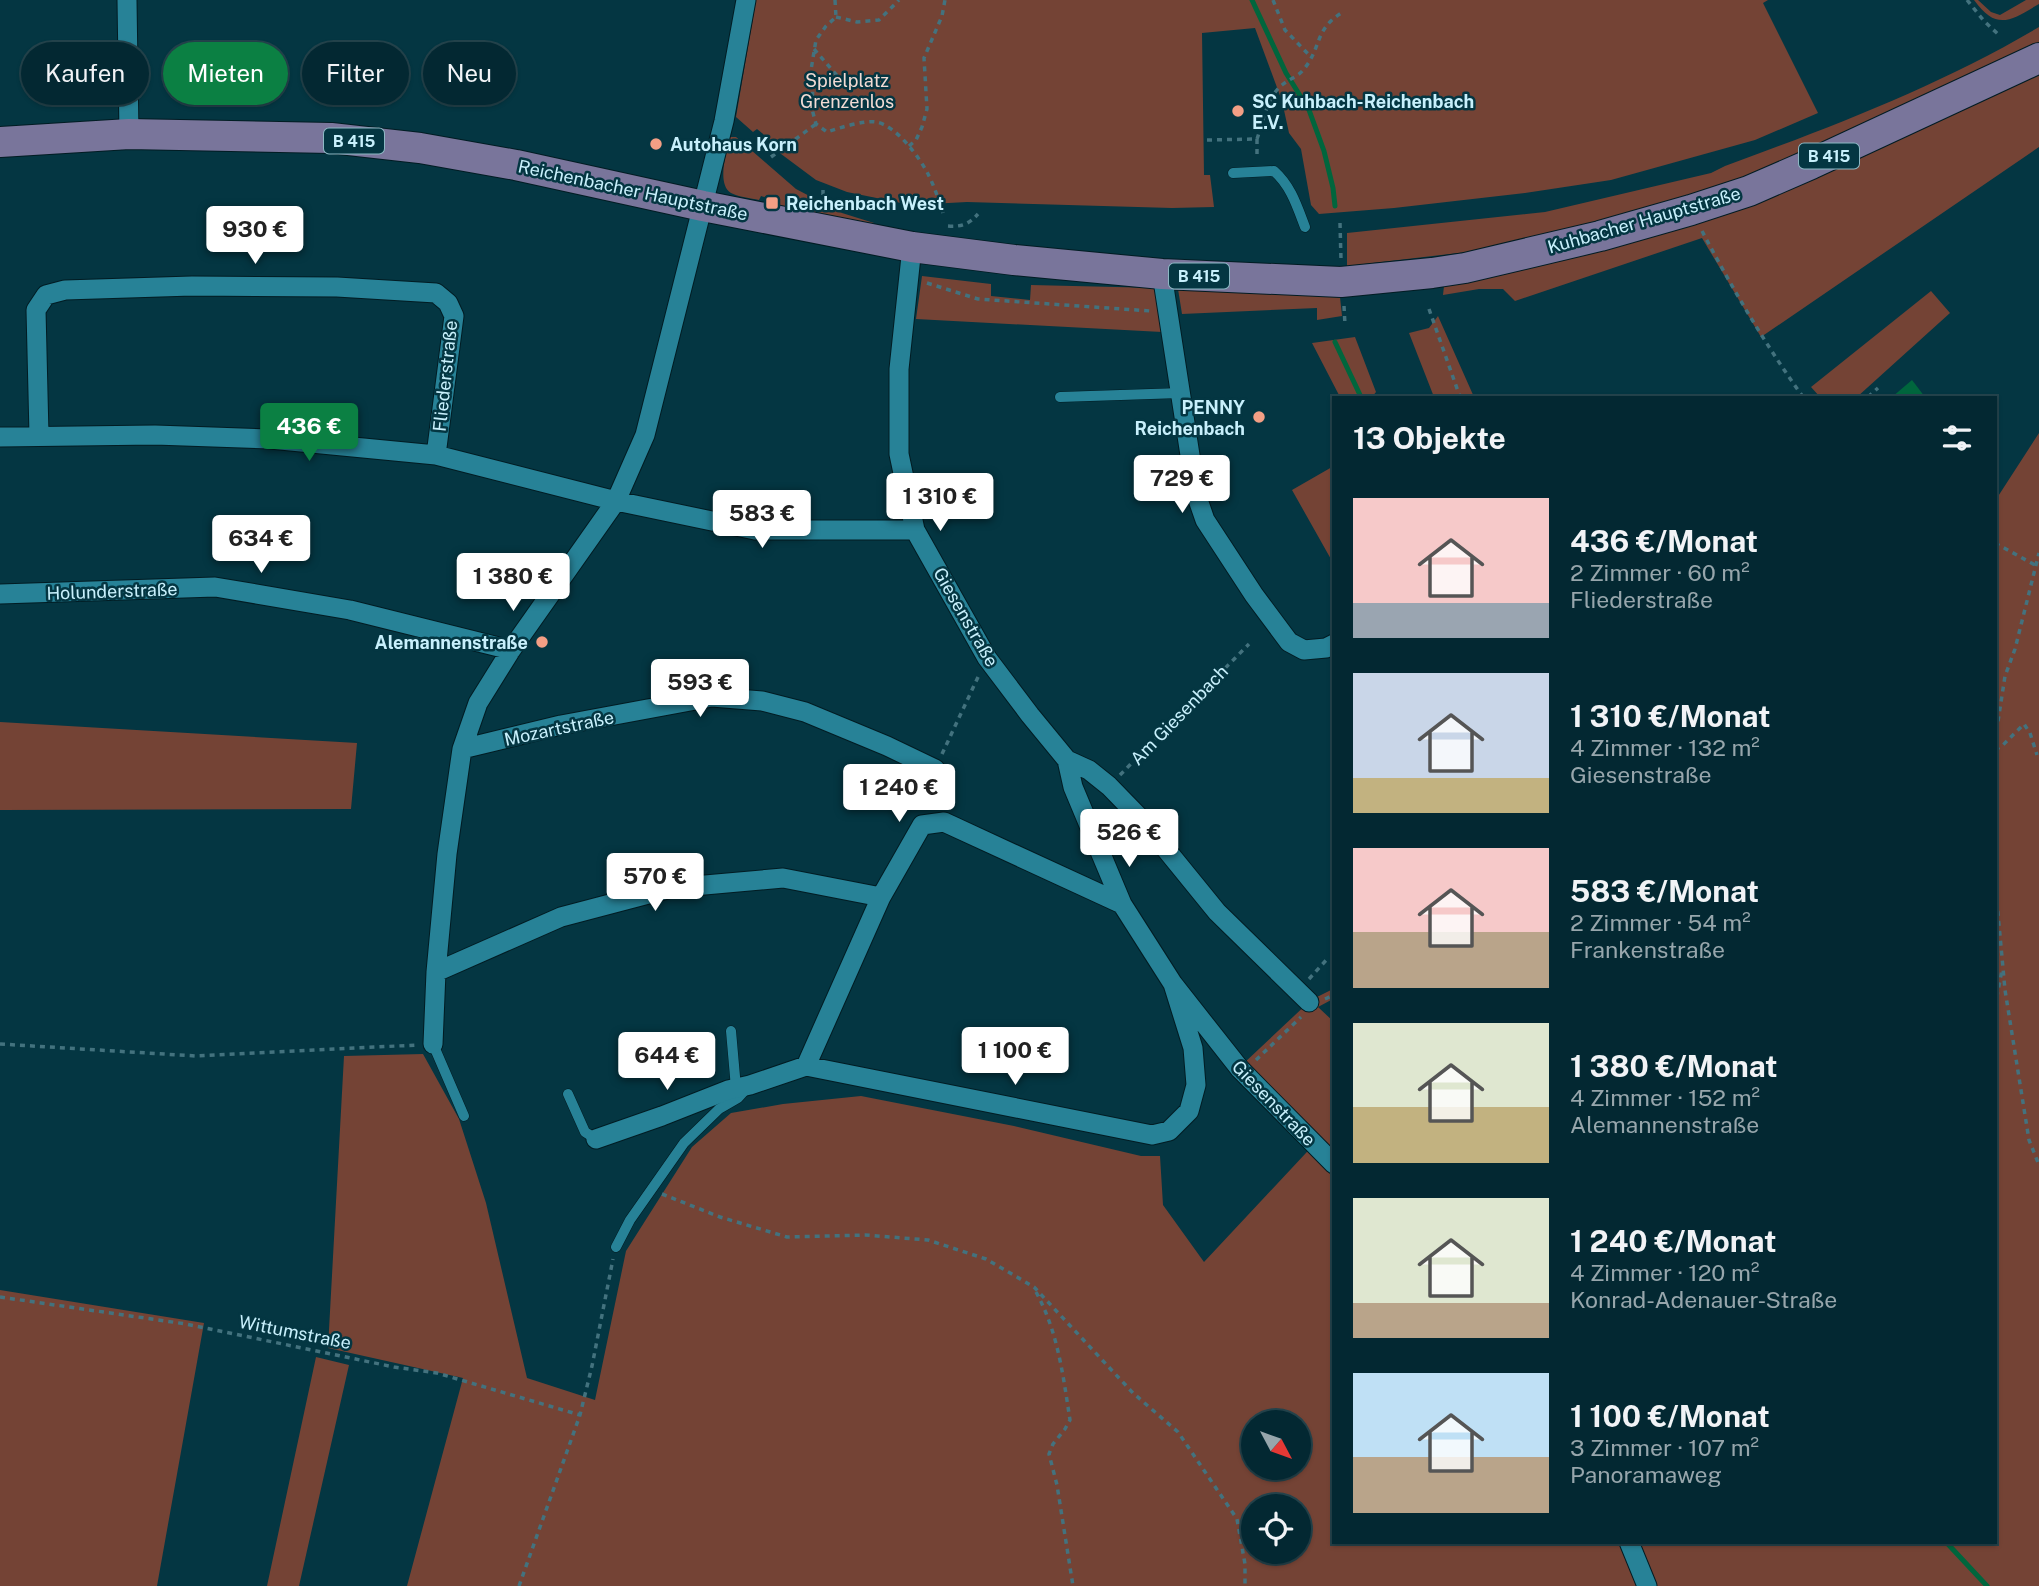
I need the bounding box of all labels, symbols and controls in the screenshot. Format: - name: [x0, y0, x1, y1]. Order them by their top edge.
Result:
- chip: Kaufen: [21, 42, 149, 105]
- chip: Mieten: [163, 42, 288, 105]
- chip: Filter: [302, 42, 409, 105]
- chip: Neu: [423, 42, 516, 105]
- park label: Spielplatz Grenzenlos: [800, 70, 894, 112]
- place label: SC Kuhbach-Reichenbach E.V.: [1252, 91, 1474, 133]
- marker: SC Kuhbach-Reichenbach E.V.: [1230, 103, 1246, 119]
- road number: B 415: [324, 128, 384, 154]
- place label: Autohaus Korn: [670, 134, 797, 155]
- marker: Autohaus Korn: [648, 136, 664, 152]
- road number: B 415: [1799, 144, 1859, 168]
- street label: Reichenbacher Hauptstraße: [516, 155, 750, 225]
- street label: Kuhbacher Hauptstraße: [1545, 182, 1743, 258]
- place label: Reichenbach West: [786, 193, 944, 214]
- marker: Reichenbach West: [764, 195, 780, 211]
- pin: 930 €: [206, 206, 304, 266]
- text: 930 €: [222, 215, 288, 242]
- road number: B 415: [1169, 264, 1229, 288]
- street label: Fliederstraße: [429, 319, 461, 433]
- place label: PENNY Reichenbach: [1135, 397, 1245, 439]
- pin: 436 €: [260, 404, 358, 463]
- marker: PENNY Reichenbach: [1251, 409, 1267, 425]
- text: 436 €: [276, 412, 342, 439]
- icon: filters: [1938, 419, 1976, 457]
- text: 13 Objekte: [1353, 420, 1506, 456]
- pin: 729 €: [1133, 456, 1231, 515]
- text: 729 €: [1150, 464, 1214, 491]
- pin: 1 310 €: [875, 474, 1005, 533]
- text: 1 310 €: [902, 482, 978, 509]
- pin: 583 €: [713, 490, 811, 550]
- text: 583 €: [729, 499, 795, 526]
- pin: 634 €: [212, 516, 310, 575]
- text: 436 €/Monat: [1570, 523, 1758, 559]
- text: 634 €: [228, 524, 294, 551]
- icon: home: [1409, 526, 1493, 610]
- pin: 1 380 €: [448, 554, 578, 613]
- text: 2 Zimmer · 60 m²: [1570, 559, 1750, 586]
- text: 1 380 €: [473, 562, 553, 589]
- street label: Giesenstraße: [929, 564, 1003, 670]
- street label: Holunderstraße: [46, 578, 178, 604]
- text: Fliederstraße: [1570, 586, 1713, 613]
- place label: Alemannenstraße: [375, 632, 528, 653]
- marker: Alemannenstraße: [534, 634, 550, 650]
- pin: 593 €: [651, 660, 749, 719]
- street label: Am Giesenbach: [1126, 661, 1232, 769]
- text: 593 €: [667, 668, 733, 695]
- text: 1 310 €/Monat: [1570, 698, 1770, 734]
- icon: home: [1409, 701, 1493, 785]
- street label: Mozartstraße: [502, 706, 616, 750]
- text: 4 Zimmer · 132 m²: [1570, 734, 1760, 761]
- text: Giesenstraße: [1570, 761, 1712, 788]
- pin: 1 240 €: [834, 764, 964, 824]
- text: 1 240 €: [859, 773, 939, 800]
- pin: 526 €: [1080, 810, 1178, 869]
- text: 526 €: [1096, 818, 1162, 845]
- pin: 570 €: [606, 853, 704, 913]
- text: 570 €: [623, 862, 687, 889]
- text: 583 €/Monat: [1570, 873, 1759, 909]
- icon: home: [1409, 876, 1493, 960]
- text: 2 Zimmer · 54 m²: [1570, 909, 1751, 936]
- text: Frankenstraße: [1570, 936, 1725, 963]
- pin: 1 100 €: [950, 1028, 1080, 1087]
- pin: 644 €: [618, 1032, 716, 1092]
- text: 1 100 €: [978, 1036, 1052, 1063]
- text: 644 €: [634, 1041, 700, 1068]
- text: 1 380 €/Monat: [1570, 1048, 1778, 1084]
- icon: home: [1409, 1051, 1493, 1135]
- street label: Giesenstraße: [1228, 1056, 1320, 1150]
- text: 4 Zimmer · 152 m²: [1570, 1084, 1760, 1111]
- text: Alemannenstraße: [1570, 1111, 1759, 1138]
- text: 1 240 €/Monat: [1570, 1223, 1776, 1259]
- icon: home: [1409, 1226, 1493, 1310]
- text: 4 Zimmer · 120 m²: [1570, 1259, 1759, 1286]
- text: Konrad-Adenauer-Straße: [1570, 1286, 1837, 1313]
- street label: Wittumstraße: [237, 1311, 353, 1353]
- text: 1 100 €/Monat: [1570, 1398, 1770, 1434]
- icon: home: [1409, 1401, 1493, 1485]
- north arrow: [1241, 1410, 1311, 1480]
- map controls: [1241, 1410, 1311, 1564]
- text: 3 Zimmer · 107 m²: [1570, 1434, 1759, 1461]
- text: Panoramaweg: [1570, 1461, 1722, 1488]
- button: locate: [1241, 1494, 1311, 1564]

